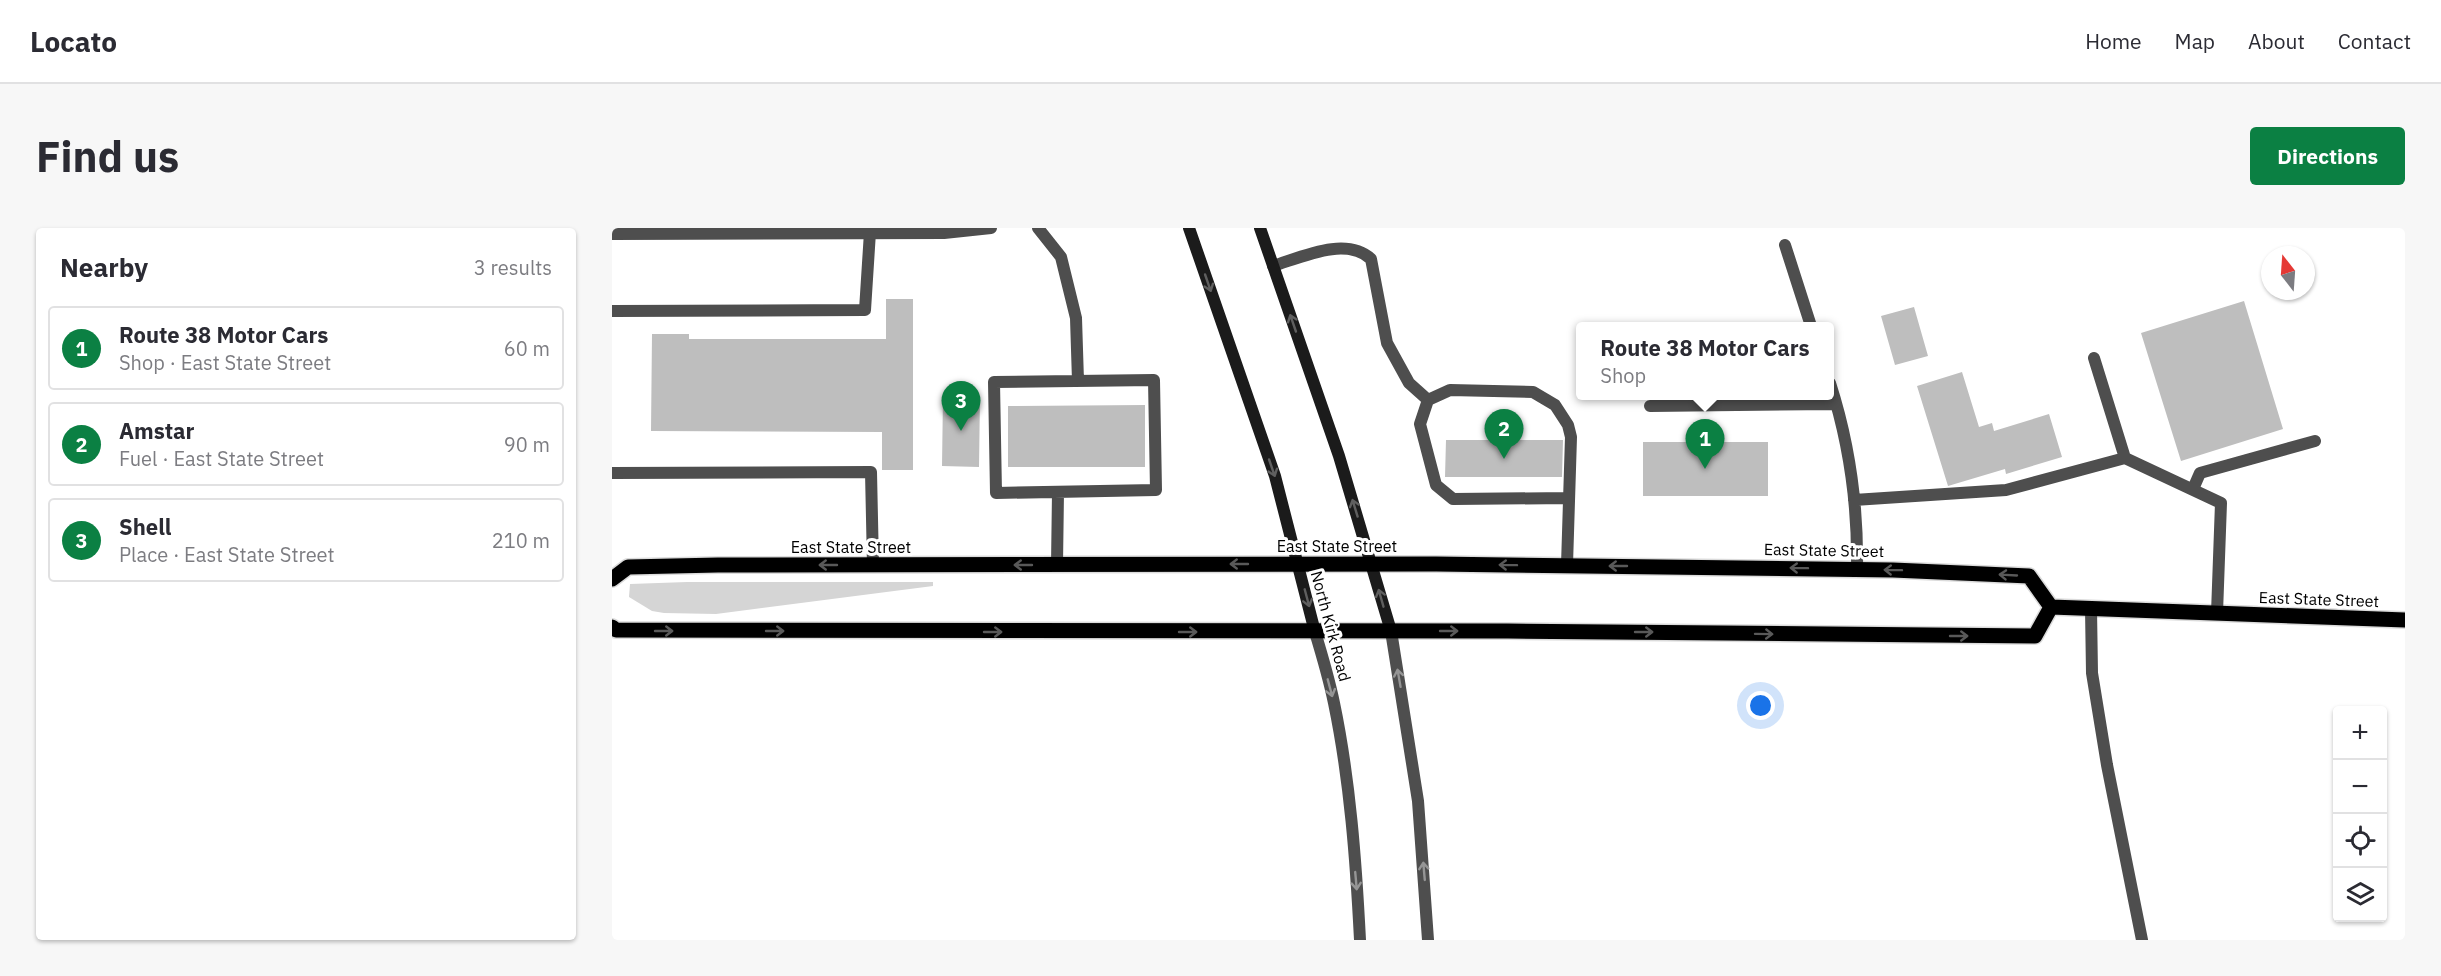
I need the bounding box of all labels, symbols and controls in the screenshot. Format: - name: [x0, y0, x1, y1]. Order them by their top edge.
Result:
- text: Locato: [30, 23, 117, 60]
- text: Home: [2085, 27, 2142, 55]
- text: Map: [2175, 27, 2215, 55]
- text: About: [2248, 27, 2305, 55]
- text: Contact: [2338, 27, 2411, 55]
- button: Directions: [2250, 127, 2405, 185]
- text: Find us: [36, 129, 179, 184]
- north arrow: [2261, 246, 2315, 300]
- text: Nearby: [60, 250, 148, 284]
- text: 3 results: [474, 254, 552, 281]
- one-way arrow: [1203, 273, 1214, 292]
- one-way arrow: [1287, 314, 1298, 333]
- text: Route 38 Motor Cars: [119, 320, 328, 349]
- popup: [1576, 322, 1834, 400]
- text: Route 38 Motor Cars: [1600, 333, 1810, 362]
- text: 1: [76, 335, 88, 362]
- text: 60 m: [504, 335, 550, 362]
- text: Shop · East State Street: [119, 349, 331, 376]
- text: Shop: [1600, 362, 1646, 389]
- pin: 3: [942, 382, 980, 431]
- pin: 2: [1484, 410, 1524, 459]
- text: Amstar: [119, 416, 194, 445]
- pin: 1: [1686, 420, 1724, 469]
- text: 2: [76, 431, 88, 458]
- text: 90 m: [504, 431, 550, 458]
- text: Fuel · East State Street: [119, 445, 324, 472]
- one-way arrow: [1267, 458, 1278, 477]
- one-way arrow: [1349, 499, 1360, 518]
- text: Shell: [119, 512, 171, 541]
- text: 3: [76, 527, 88, 554]
- text: 210 m: [492, 527, 550, 554]
- street label: East State Street: [1277, 536, 1397, 556]
- street label: East State Street: [791, 537, 911, 557]
- street label: East State Street: [1764, 539, 1884, 561]
- text: Place · East State Street: [119, 541, 335, 568]
- one-way arrow: [819, 559, 839, 571]
- one-way arrow: [1014, 559, 1034, 571]
- one-way arrow: [1230, 559, 1250, 570]
- one-way arrow: [1499, 559, 1519, 571]
- one-way arrow: [1609, 560, 1629, 572]
- one-way arrow: [1789, 562, 1809, 574]
- one-way arrow: [1884, 564, 1904, 575]
- street label: North Kirk Road: [1307, 568, 1355, 684]
- one-way arrow: [1999, 569, 2019, 580]
- street label: East State Street: [2258, 587, 2380, 611]
- one-way arrow: [1301, 588, 1313, 607]
- one-way arrow: [1375, 589, 1387, 608]
- one-way arrow: [653, 625, 673, 637]
- one-way arrow: [764, 625, 784, 637]
- one-way arrow: [1439, 625, 1459, 637]
- one-way arrow: [982, 626, 1002, 638]
- one-way arrow: [1177, 626, 1197, 638]
- one-way arrow: [1634, 626, 1654, 638]
- one-way arrow: [1754, 628, 1774, 640]
- one-way arrow: [1949, 630, 1969, 642]
- one-way arrow: [1393, 669, 1404, 688]
- one-way arrow: [1325, 678, 1337, 697]
- your location: [1746, 691, 1775, 720]
- map controls: [2333, 706, 2387, 922]
- button: +: [2333, 706, 2387, 760]
- button: −: [2333, 760, 2387, 814]
- button: locate: [2333, 814, 2387, 868]
- one-way arrow: [1418, 862, 1429, 882]
- button: layers: [2333, 868, 2387, 922]
- one-way arrow: [1351, 871, 1362, 891]

